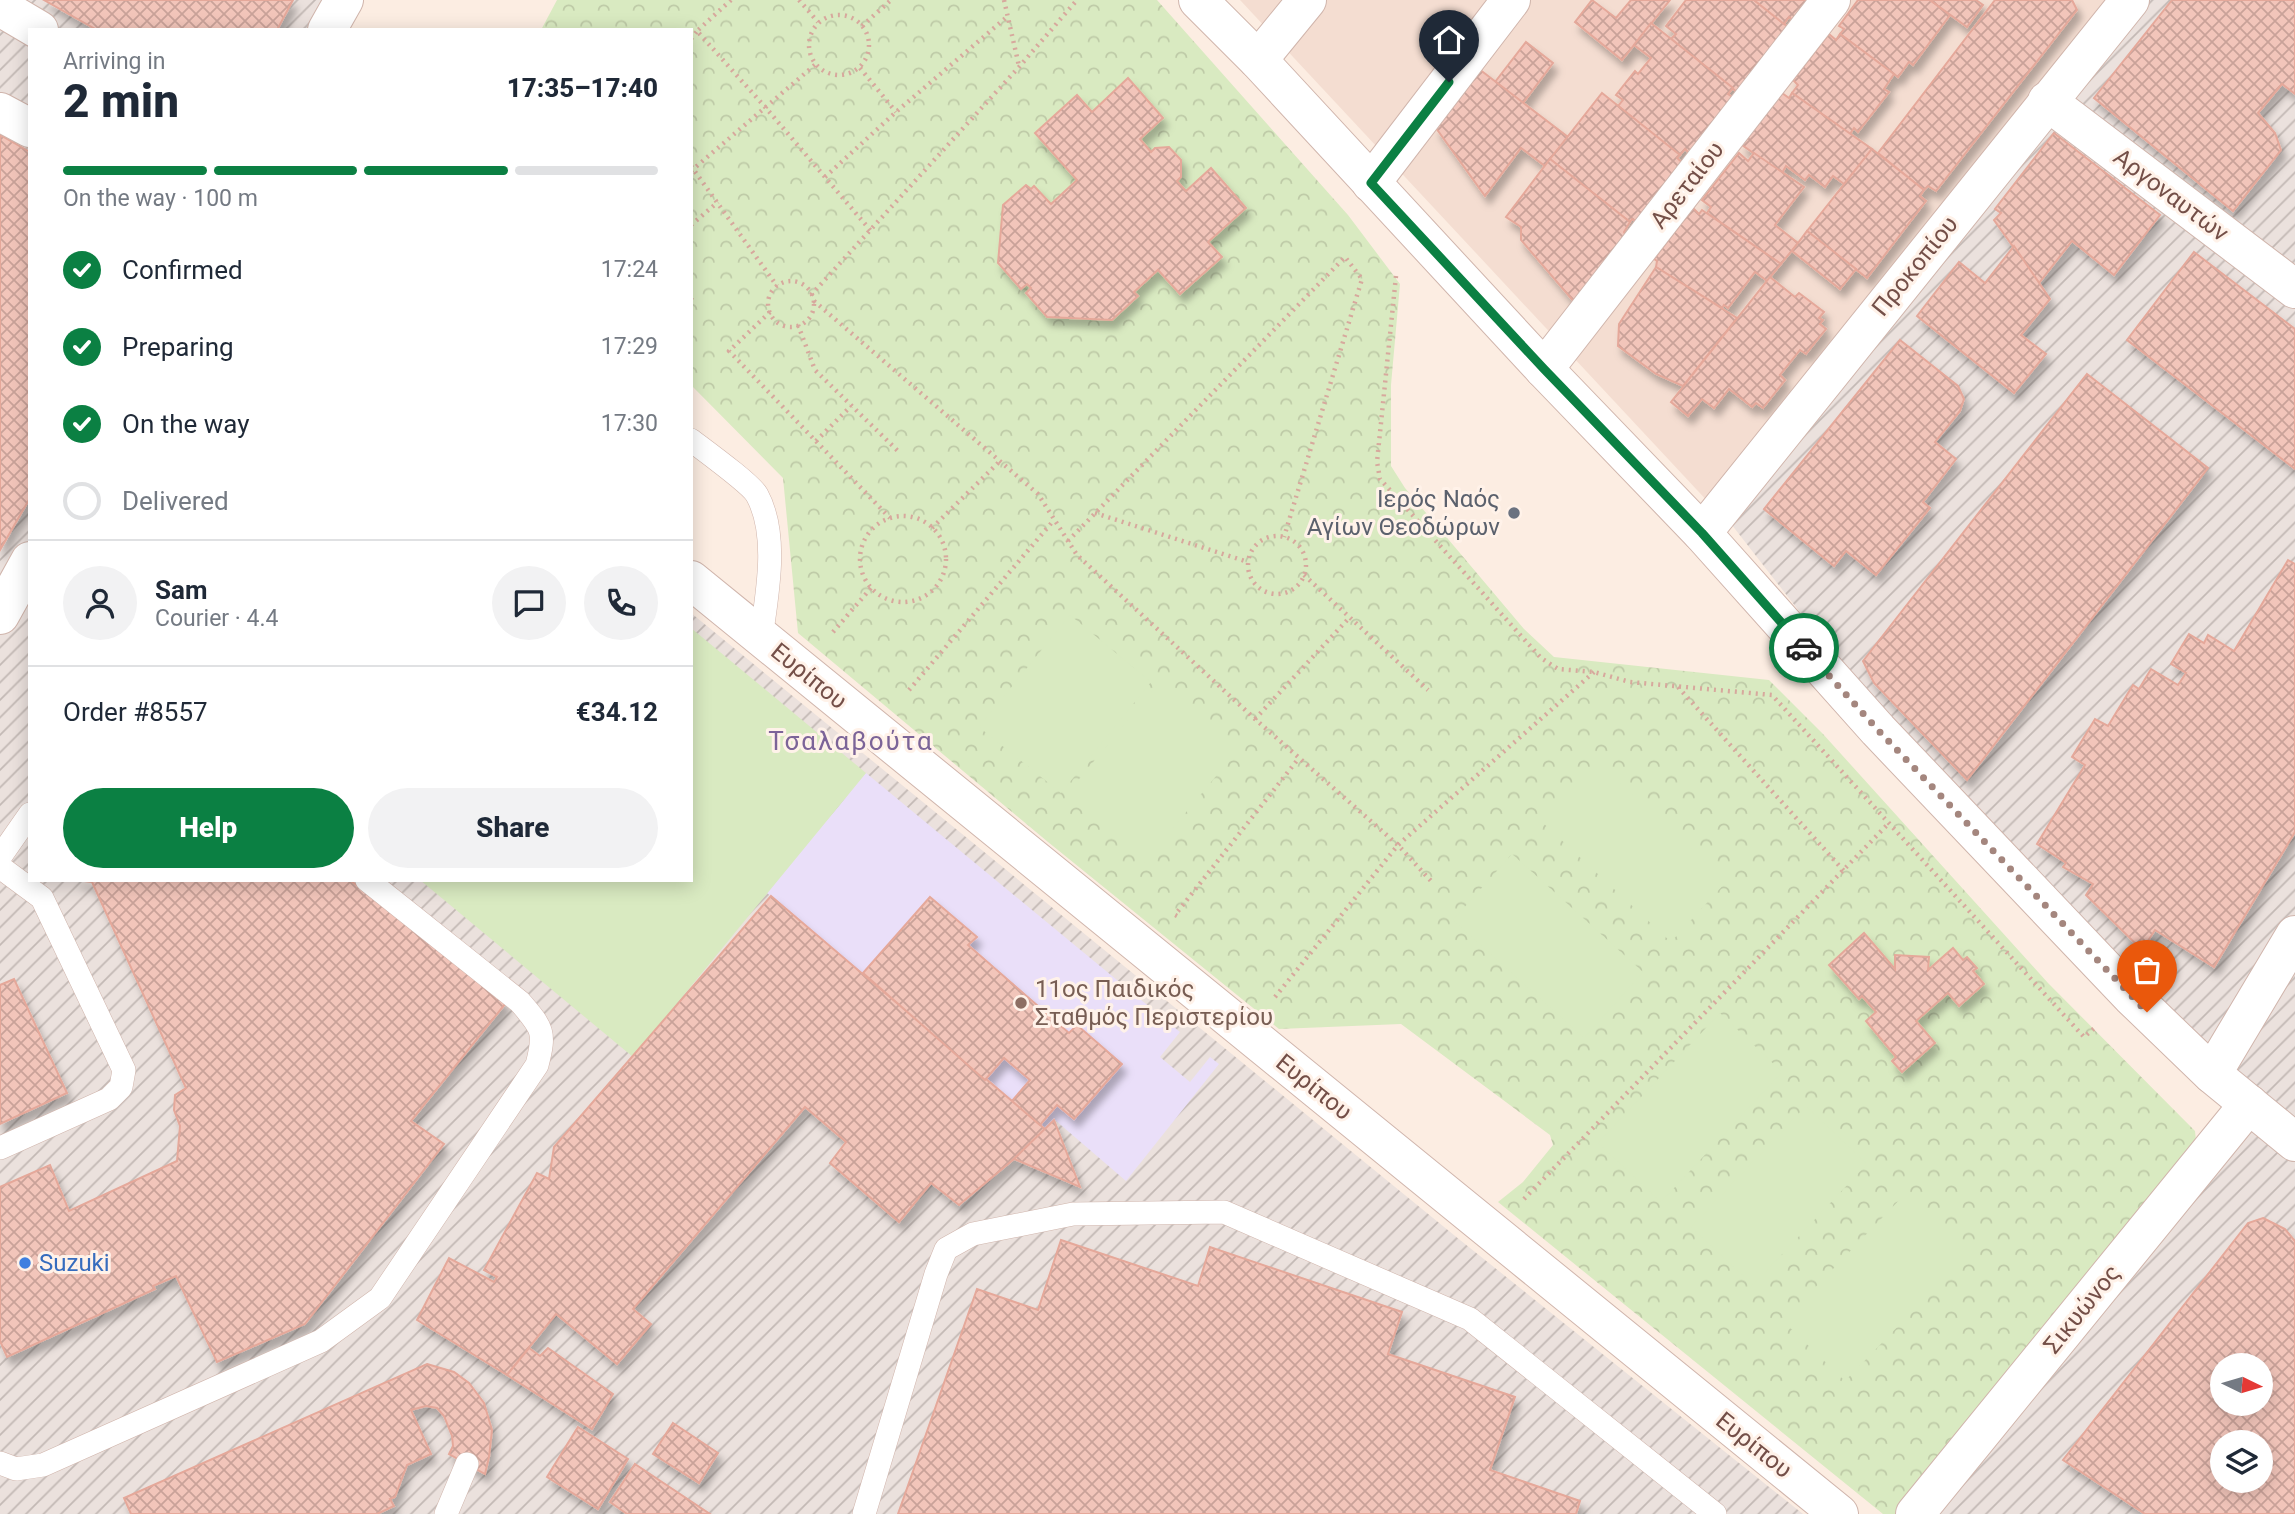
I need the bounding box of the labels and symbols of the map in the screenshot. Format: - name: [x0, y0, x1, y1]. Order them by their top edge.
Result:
- pin: [1419, 10, 1479, 82]
- street label: Αρεταίου: [1644, 136, 1730, 234]
- street label: Αργοναυτών: [2108, 143, 2234, 247]
- street label: Προκοπίου: [1866, 210, 1964, 322]
- place label: Ιερός Ναός Αγίων Θεοδώρων: [1307, 485, 1500, 541]
- marker: Ιερός Ναός Αγίων Θεοδώρων: [1506, 505, 1522, 521]
- courier: [1769, 613, 1839, 683]
- street label: Ευρίπου: [766, 637, 852, 715]
- district label: Τσαλαβούτα: [768, 726, 934, 756]
- pin: [2117, 940, 2177, 1012]
- place label: 11ος Παιδικός Σταθμός Περιστερίου: [1035, 975, 1273, 1031]
- marker: 11ος Παιδικός Σταθμός Περιστερίου: [1013, 995, 1029, 1011]
- street label: Ευρίπου: [1271, 1048, 1357, 1126]
- place label: Suzuki: [39, 1249, 110, 1277]
- marker: Suzuki: [17, 1255, 33, 1271]
- street label: Σικυώνος: [2038, 1259, 2126, 1359]
- north arrow: [2210, 1353, 2273, 1416]
- street label: Ευρίπου: [1711, 1406, 1797, 1484]

